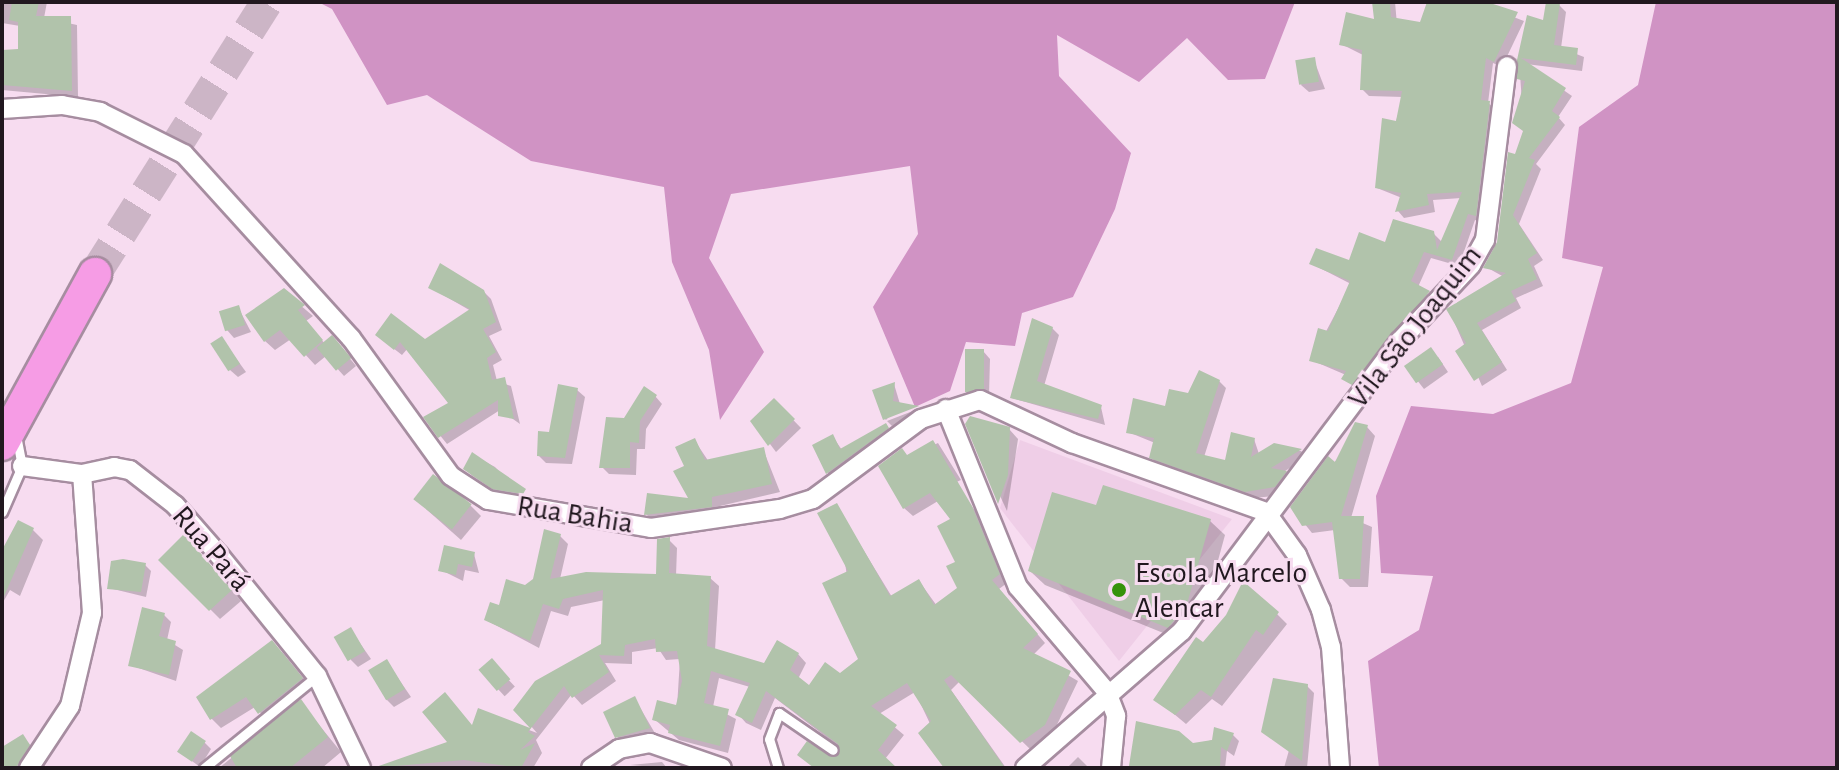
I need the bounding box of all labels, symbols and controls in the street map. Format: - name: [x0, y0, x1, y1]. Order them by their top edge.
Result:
- street label: Vila São Joaquim: [1340, 238, 1490, 416]
- street label: Rua Bahia: [514, 488, 636, 542]
- street label: Rua Pará: [164, 499, 258, 599]
- place label: Escola Marcelo Alencar: [1135, 555, 1307, 626]
- marker: Escola Marcelo Alencar: [1110, 581, 1128, 599]

